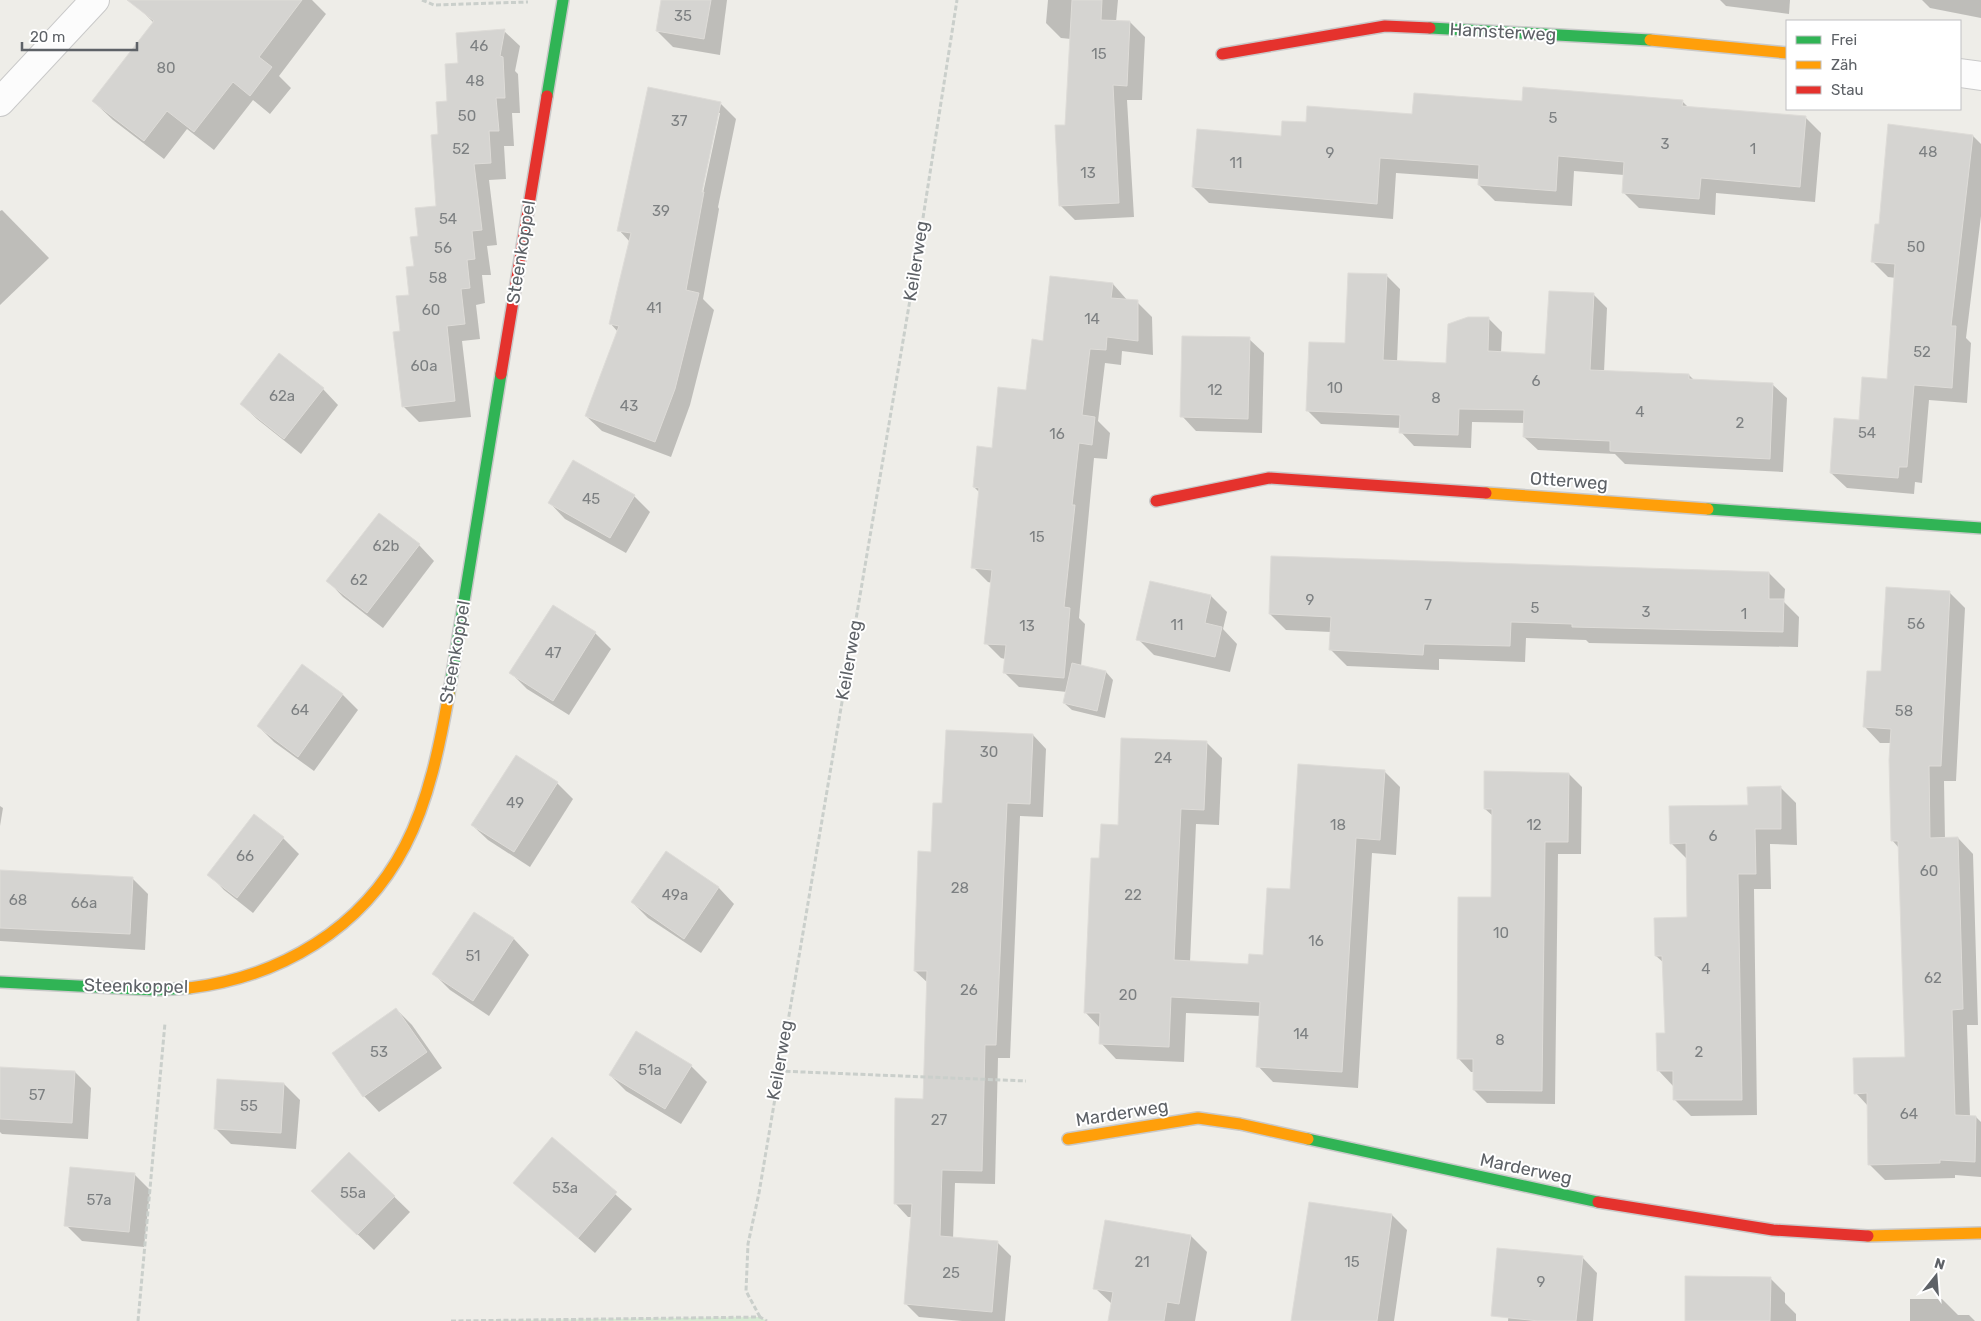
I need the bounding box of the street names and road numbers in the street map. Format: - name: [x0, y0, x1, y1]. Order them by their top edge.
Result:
- street label: Hamsterweg: [1449, 18, 1557, 46]
- street label: Steenkoppel: [502, 199, 540, 305]
- street label: Keilerweg: [899, 219, 933, 303]
- street label: Otterweg: [1529, 467, 1609, 495]
- street label: Steenkoppel: [435, 599, 475, 705]
- street label: Keilerweg: [831, 618, 867, 702]
- street label: Steenkoppel: [84, 974, 188, 998]
- street label: Keilerweg: [762, 1018, 798, 1102]
- street label: Marderweg: [1074, 1095, 1170, 1131]
- street label: Marderweg: [1478, 1149, 1574, 1189]

